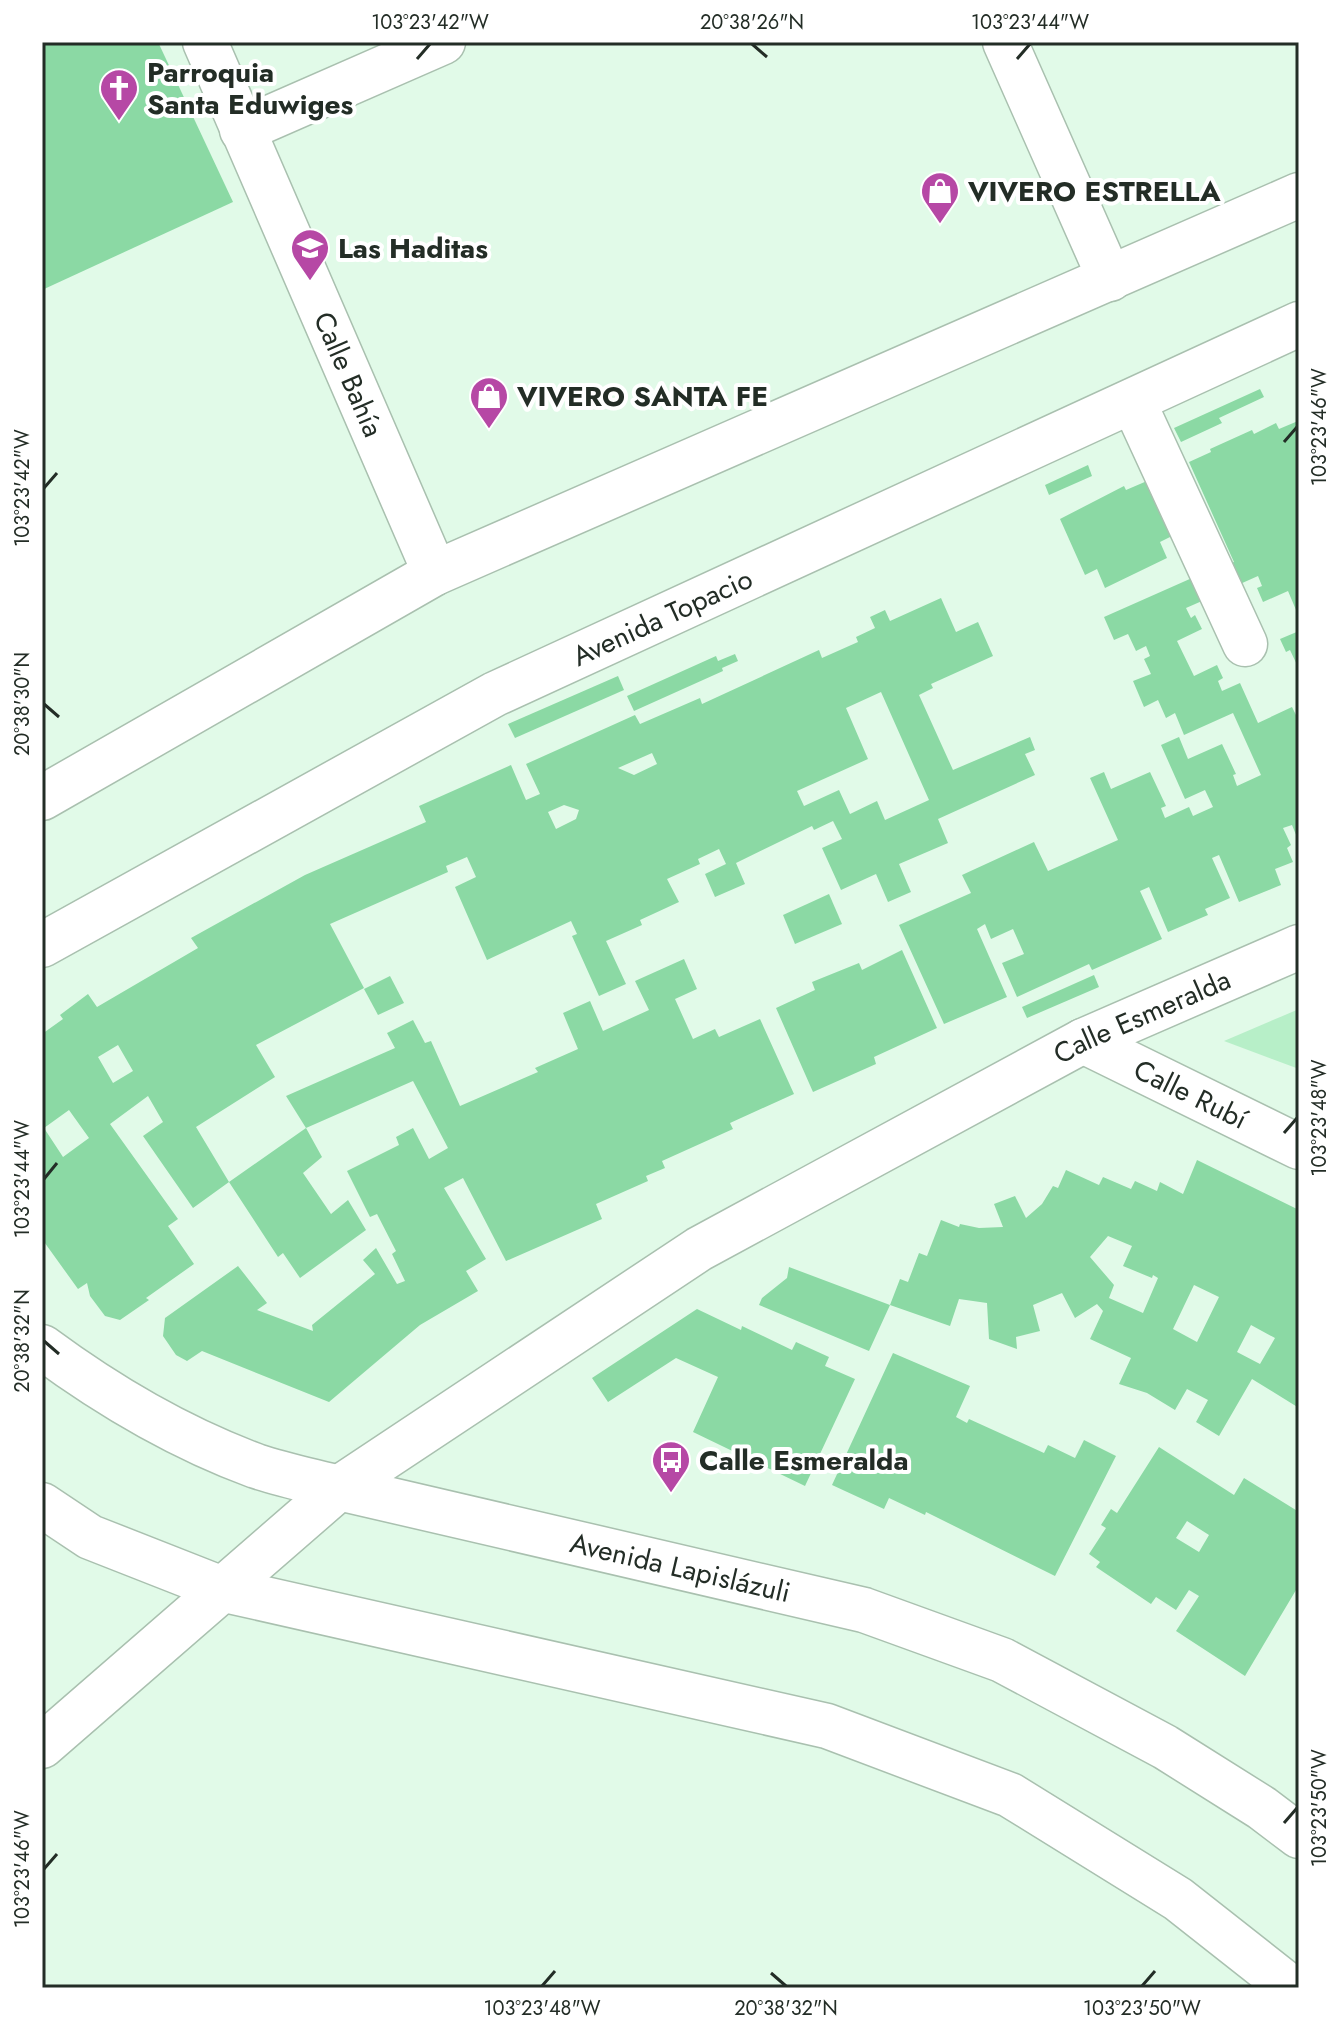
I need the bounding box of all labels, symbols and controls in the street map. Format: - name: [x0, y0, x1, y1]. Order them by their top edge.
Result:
- text: 103°23'42"W: [371, 8, 489, 37]
- text: 20°38'26"N: [700, 8, 804, 37]
- text: 103°23'44"W: [971, 8, 1089, 37]
- place label: Parroquia Santa Eduwiges: [147, 52, 354, 125]
- church icon: Parroquia Santa Eduwiges: [98, 67, 140, 122]
- shop icon: VIVERO ESTRELLA: [919, 170, 961, 225]
- place label: VIVERO ESTRELLA: [967, 171, 1221, 212]
- school or university icon: Las Haditas: [289, 227, 331, 282]
- place label: Las Haditas: [338, 228, 488, 269]
- street label: Calle Bahía: [304, 305, 394, 443]
- text: 103°23'46"W: [1305, 368, 1334, 486]
- shop icon: VIVERO SANTA FE: [468, 375, 510, 430]
- place label: VIVERO SANTA FE: [516, 376, 768, 417]
- text: 103°23'42"W: [8, 429, 37, 547]
- street label: Avenida Topacio: [565, 558, 759, 676]
- text: 20°38'30"N: [8, 652, 37, 756]
- street label: Calle Esmeralda: [1046, 959, 1237, 1074]
- street label: Calle Rubí: [1127, 1049, 1256, 1140]
- text: 103°23'48"W: [1305, 1059, 1334, 1177]
- text: 103°23'44"W: [8, 1120, 37, 1238]
- text: 20°38'32"N: [8, 1289, 37, 1393]
- bus stop icon: Calle Esmeralda: [650, 1439, 692, 1494]
- place label: Calle Esmeralda: [699, 1440, 908, 1481]
- street label: Avenida Lapislázuli: [566, 1522, 795, 1613]
- text: 103°23'50"W: [1305, 1749, 1334, 1867]
- text: 103°23'46"W: [8, 1810, 37, 1928]
- text: 103°23'48"W: [483, 1994, 601, 2023]
- text: 20°38'32"N: [734, 1994, 838, 2023]
- text: 103°23'50"W: [1083, 1994, 1201, 2023]

